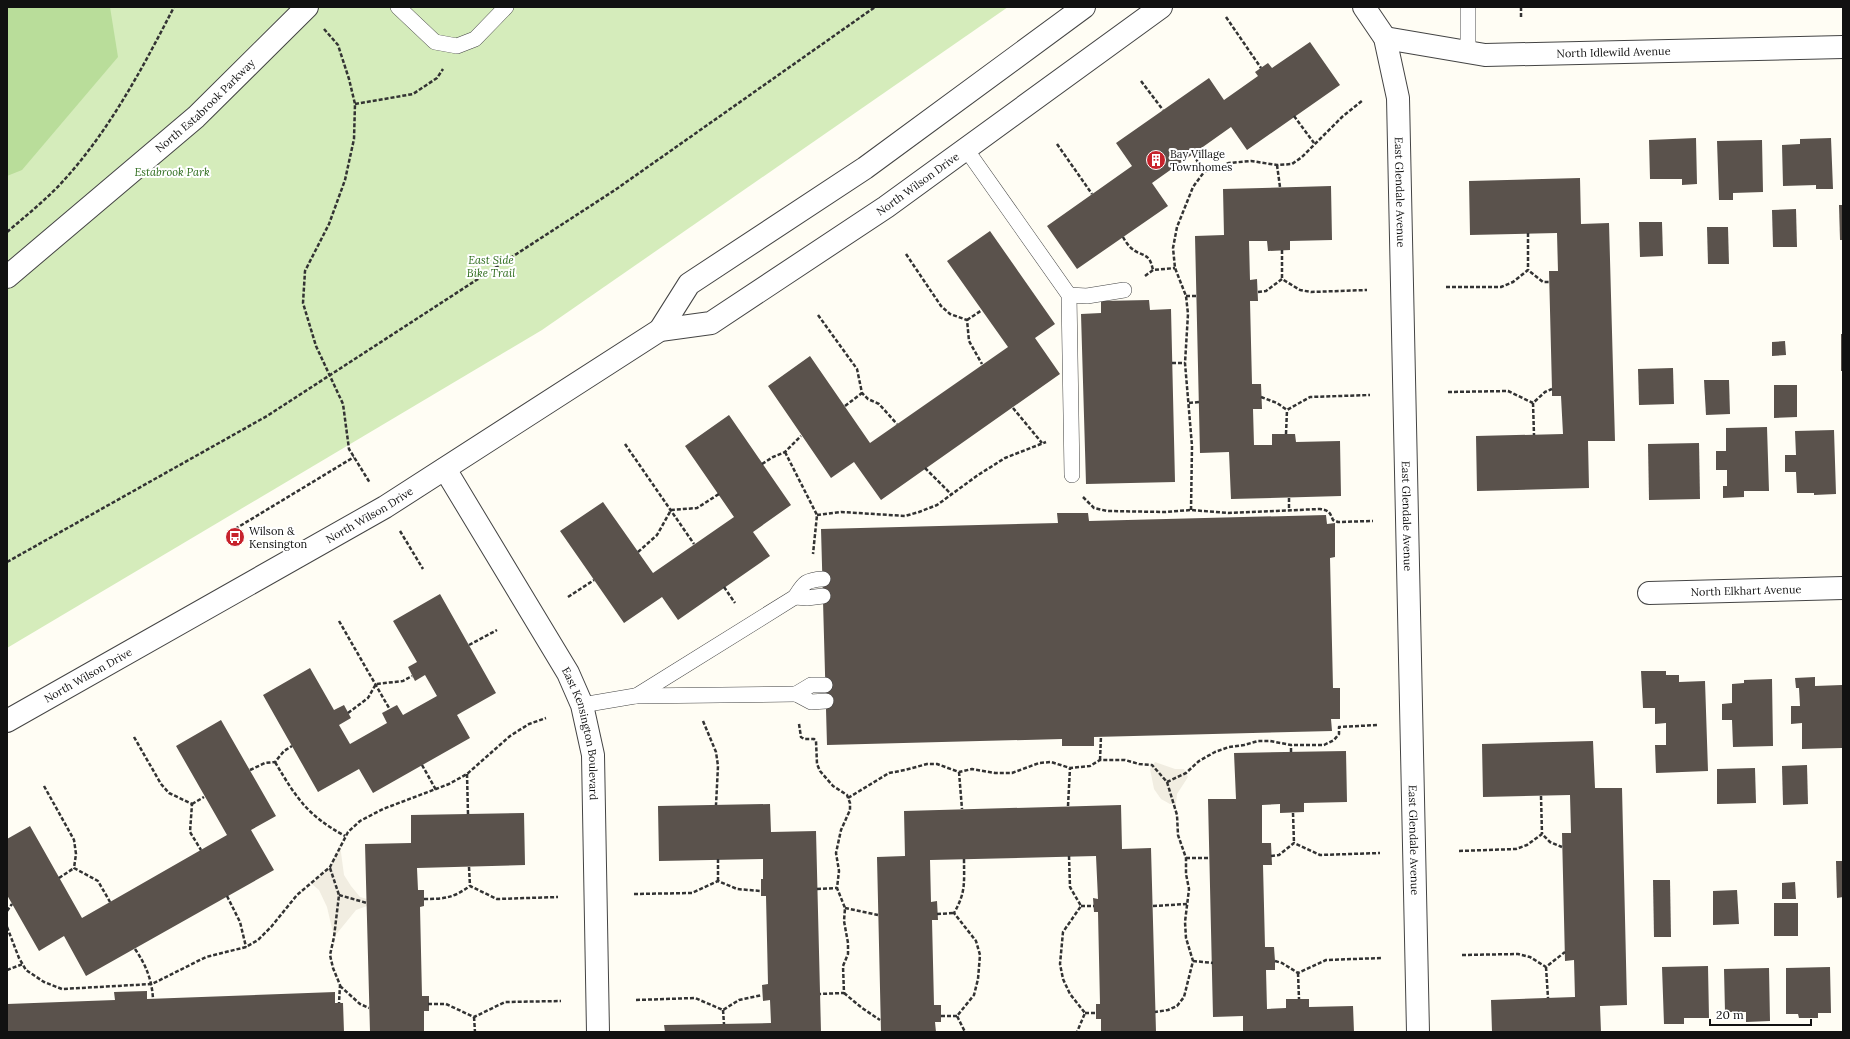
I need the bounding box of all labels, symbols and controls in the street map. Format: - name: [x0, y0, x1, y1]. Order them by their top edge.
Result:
- street label: North Idlewild Avenue: [1556, 44, 1671, 60]
- street label: North Estabrook Parkway: [152, 56, 258, 155]
- street label: East Glendale Avenue: [1392, 137, 1408, 247]
- place label: Bay Village Townhomes: [1170, 147, 1232, 174]
- street label: North Wilson Drive: [874, 149, 962, 219]
- building icon: Bay Village Townhomes: [1145, 149, 1167, 171]
- park label: Estabrook Park: [134, 165, 210, 179]
- park label: East Side Bike Trail: [467, 253, 515, 280]
- street label: East Glendale Avenue: [1399, 461, 1415, 571]
- street label: North Wilson Drive: [323, 484, 416, 546]
- place label: Wilson & Kensington: [249, 524, 308, 551]
- bus stop icon: Wilson & Kensington: [224, 526, 246, 548]
- street label: North Elkhart Avenue: [1690, 582, 1802, 599]
- street label: North Wilson Drive: [41, 645, 134, 706]
- street label: East Kensington Boulevard: [559, 664, 601, 801]
- street label: East Glendale Avenue: [1406, 785, 1422, 895]
- scale bar: [1710, 1001, 1811, 1027]
- text: 20 m: [1716, 1007, 1744, 1022]

